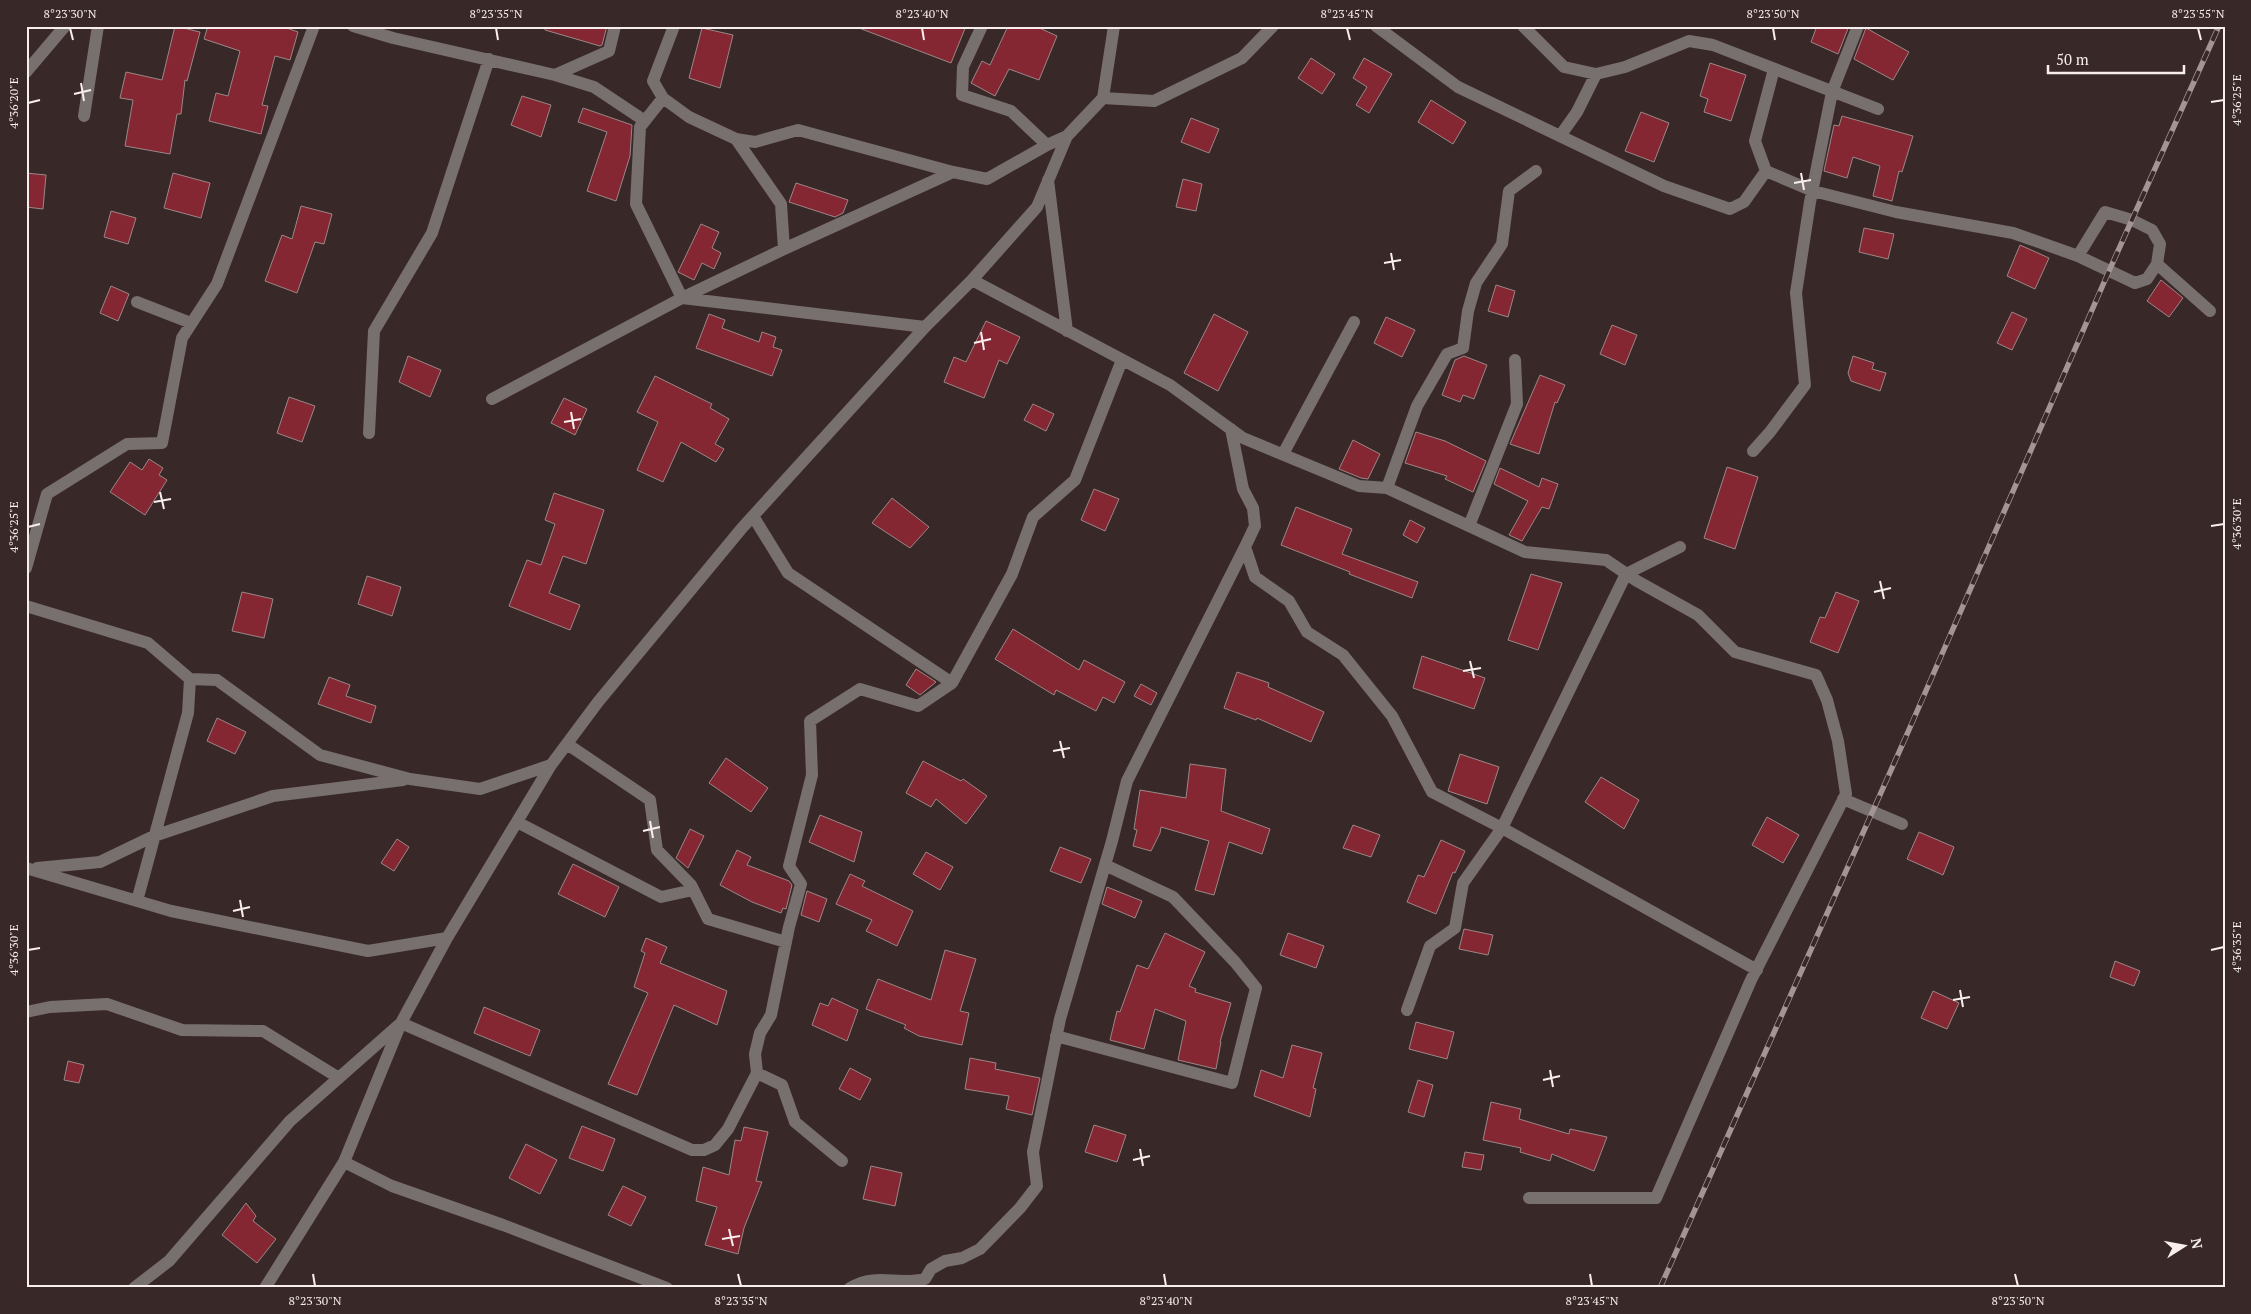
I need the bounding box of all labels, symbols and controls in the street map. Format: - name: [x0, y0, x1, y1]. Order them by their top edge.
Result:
- text: 8°23'30"N: [43, 6, 97, 21]
- text: 8°23'35"N: [469, 6, 523, 21]
- text: 8°23'40"N: [895, 6, 949, 21]
- text: 8°23'45"N: [1320, 6, 1374, 21]
- text: 8°23'50"N: [1746, 6, 1800, 21]
- text: 8°23'55"N: [2171, 6, 2225, 21]
- scale bar: [2048, 42, 2185, 74]
- text: 50 m: [2056, 49, 2089, 69]
- text: 4°36'25"E: [2229, 74, 2244, 126]
- text: 4°36'20"E: [6, 77, 21, 129]
- text: 4°36'30"E: [2229, 498, 2244, 550]
- text: 4°36'25"E: [6, 501, 21, 553]
- text: 4°36'35"E: [2229, 921, 2244, 973]
- text: 4°36'30"E: [6, 924, 21, 976]
- north arrow: [2158, 1222, 2208, 1272]
- text: N: [2187, 1236, 2208, 1251]
- text: 8°23'30"N: [288, 1293, 342, 1308]
- text: 8°23'35"N: [714, 1293, 768, 1308]
- text: 8°23'40"N: [1139, 1293, 1193, 1308]
- text: 8°23'45"N: [1565, 1293, 1619, 1308]
- text: 8°23'50"N: [1991, 1293, 2045, 1308]

